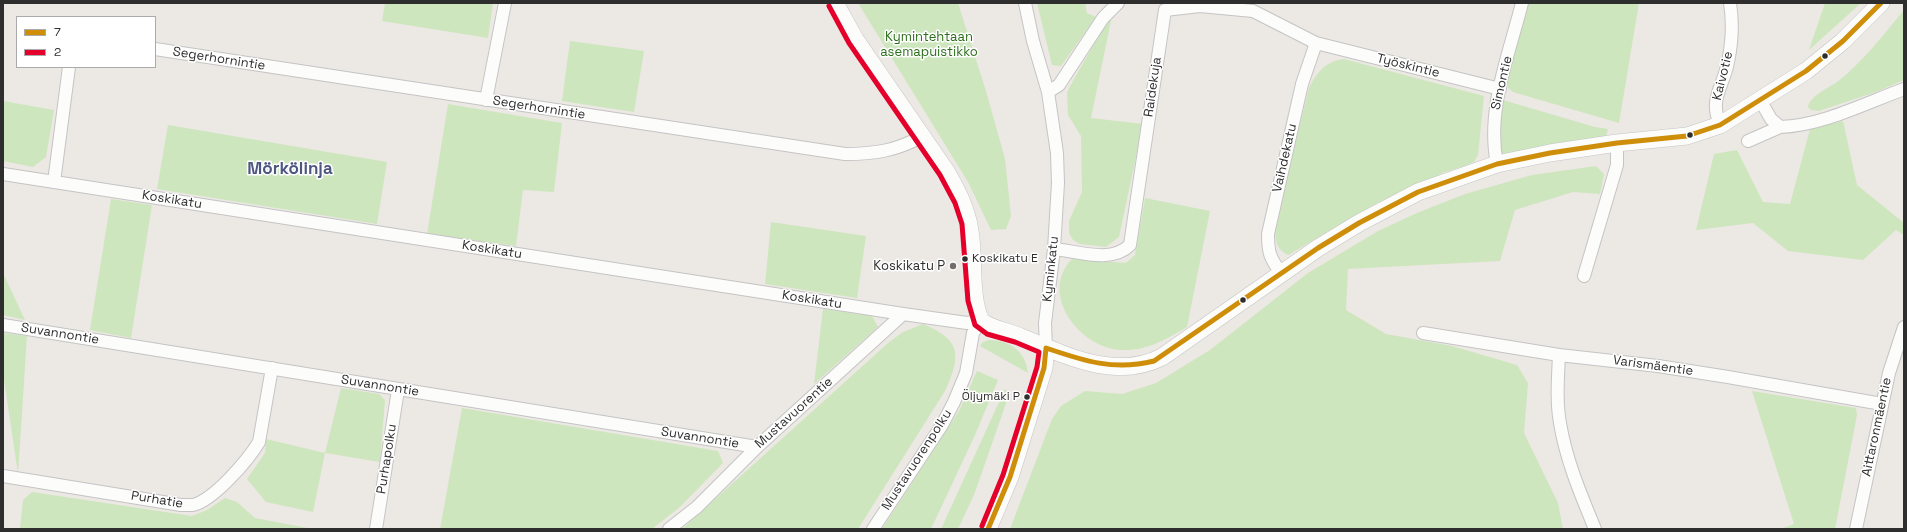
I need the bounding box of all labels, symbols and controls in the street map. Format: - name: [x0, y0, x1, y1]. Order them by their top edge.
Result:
- legend: [16, 16, 156, 68]
- text: 7: [54, 24, 61, 40]
- park label: Kymintehtaan asemapuistikko: [880, 29, 978, 60]
- text: 2: [54, 44, 61, 60]
- street label: Segerhornintie: [172, 44, 266, 74]
- street label: Kaivotie: [1709, 50, 1737, 102]
- street label: Työskintie: [1375, 51, 1441, 81]
- unlabelled marker: [1820, 51, 1830, 61]
- street label: Simontie: [1488, 54, 1516, 112]
- street label: Raidekuja: [1141, 56, 1165, 118]
- street label: Segerhornintie: [492, 93, 586, 123]
- street label: Vaihdekatu: [1270, 122, 1300, 194]
- unlabelled marker: [1685, 130, 1695, 140]
- district label: Mörkölinja: [247, 159, 333, 179]
- street label: Koskikatu: [141, 188, 203, 212]
- street label: Kyminkatu: [1040, 235, 1062, 303]
- street label: Koskikatu: [461, 238, 523, 262]
- place label: Koskikatu E: [972, 252, 1038, 266]
- marker: Koskikatu E: [960, 254, 970, 264]
- place label: Koskikatu P: [873, 258, 945, 274]
- marker: Koskikatu P: [948, 261, 958, 271]
- street label: Koskikatu: [781, 288, 843, 312]
- unlabelled marker: [1238, 295, 1248, 305]
- street label: Suvannontie: [20, 320, 100, 348]
- street label: Varismäentie: [1612, 353, 1694, 379]
- street label: Suvannontie: [340, 372, 420, 400]
- street label: Mustavuorentie: [752, 374, 836, 452]
- street label: Aittaronmäentie: [1859, 376, 1895, 478]
- place label: Öljymäki P: [962, 390, 1020, 404]
- marker: Öljymäki P: [1022, 392, 1032, 402]
- street label: Mustavuorenpolku: [879, 407, 955, 513]
- street label: Purhapolku: [374, 423, 400, 495]
- street label: Suvannontie: [660, 424, 740, 452]
- street label: Purhatie: [130, 488, 184, 512]

